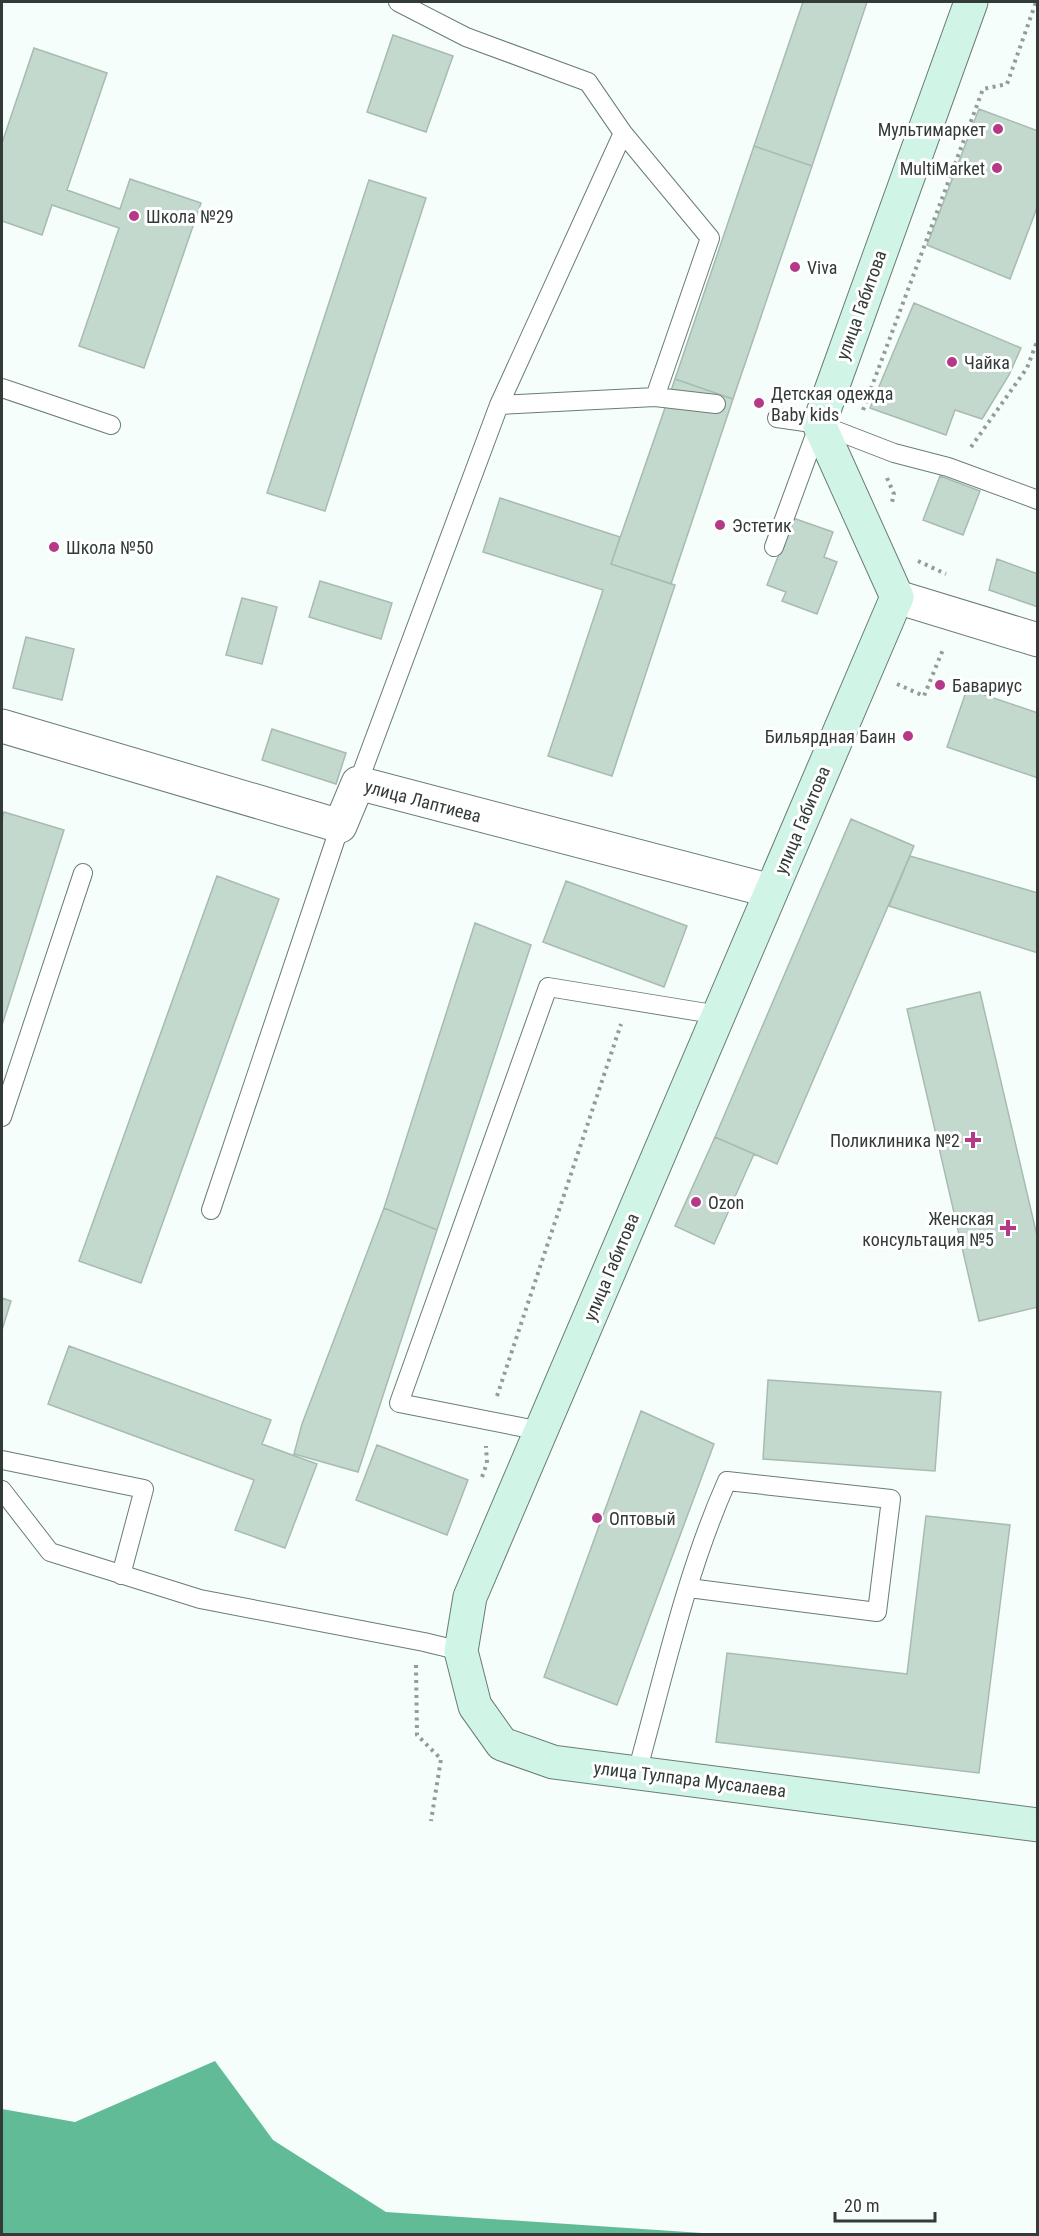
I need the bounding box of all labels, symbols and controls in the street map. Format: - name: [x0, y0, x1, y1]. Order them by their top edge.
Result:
- place label: Мультимаркет: [878, 119, 986, 140]
- marker: Мультимаркет: [991, 122, 1005, 136]
- place label: MultiMarket: [900, 158, 985, 179]
- marker: MultiMarket: [990, 161, 1004, 175]
- place label: Школа №29: [146, 206, 234, 227]
- marker: Школа №29: [127, 209, 141, 223]
- street label: улица Габитова: [831, 247, 891, 363]
- place label: Viva: [807, 257, 837, 278]
- marker: Viva: [788, 260, 802, 274]
- place label: Чайка: [964, 352, 1010, 373]
- marker: Чайка: [945, 355, 959, 369]
- place label: Детская одежда Baby kids: [771, 383, 893, 425]
- marker: Детская одежда Baby kids: [752, 396, 766, 410]
- place label: Эстетик: [732, 515, 792, 536]
- marker: Эстетик: [713, 518, 727, 532]
- place label: Школа №50: [66, 537, 154, 558]
- marker: Школа №50: [47, 540, 61, 554]
- place label: Бавариус: [952, 675, 1022, 696]
- marker: Бавариус: [933, 678, 947, 692]
- place label: Бильярдная Баин: [765, 726, 896, 747]
- marker: Бильярдная Баин: [901, 729, 915, 743]
- street label: улица Габитова: [770, 763, 834, 877]
- street label: улица Лаптиева: [363, 775, 483, 827]
- place label: Поликлиника №2: [830, 1130, 960, 1151]
- marker: Поликлиника №2: [964, 1131, 982, 1149]
- place label: Ozon: [708, 1192, 744, 1213]
- marker: Ozon: [689, 1195, 703, 1209]
- place label: Женская консультация №5: [862, 1208, 994, 1250]
- street label: улица Габитова: [579, 1210, 643, 1324]
- marker: Женская консультация №5: [999, 1219, 1017, 1237]
- place label: Оптовый: [609, 1508, 676, 1529]
- marker: Оптовый: [590, 1511, 604, 1525]
- street label: улица Тулпара Мусалаева: [593, 1757, 787, 1801]
- scale bar: [835, 2185, 936, 2223]
- text: 20 m: [844, 2195, 879, 2216]

